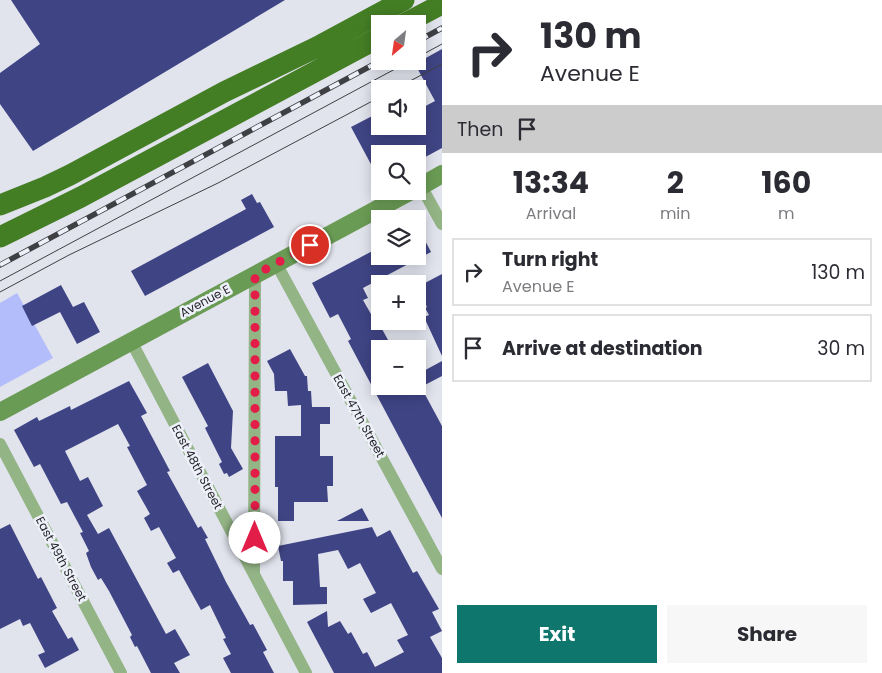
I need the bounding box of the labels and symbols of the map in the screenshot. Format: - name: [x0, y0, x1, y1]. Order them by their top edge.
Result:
- north arrow: [371, 15, 426, 70]
- pin: [289, 224, 331, 266]
- street label: Avenue E: [177, 280, 233, 321]
- street label: East 47th Street: [330, 371, 389, 460]
- street label: East 48th Street: [168, 421, 227, 512]
- position arrow: [228, 511, 280, 563]
- street label: East 49th Street: [32, 513, 91, 604]

